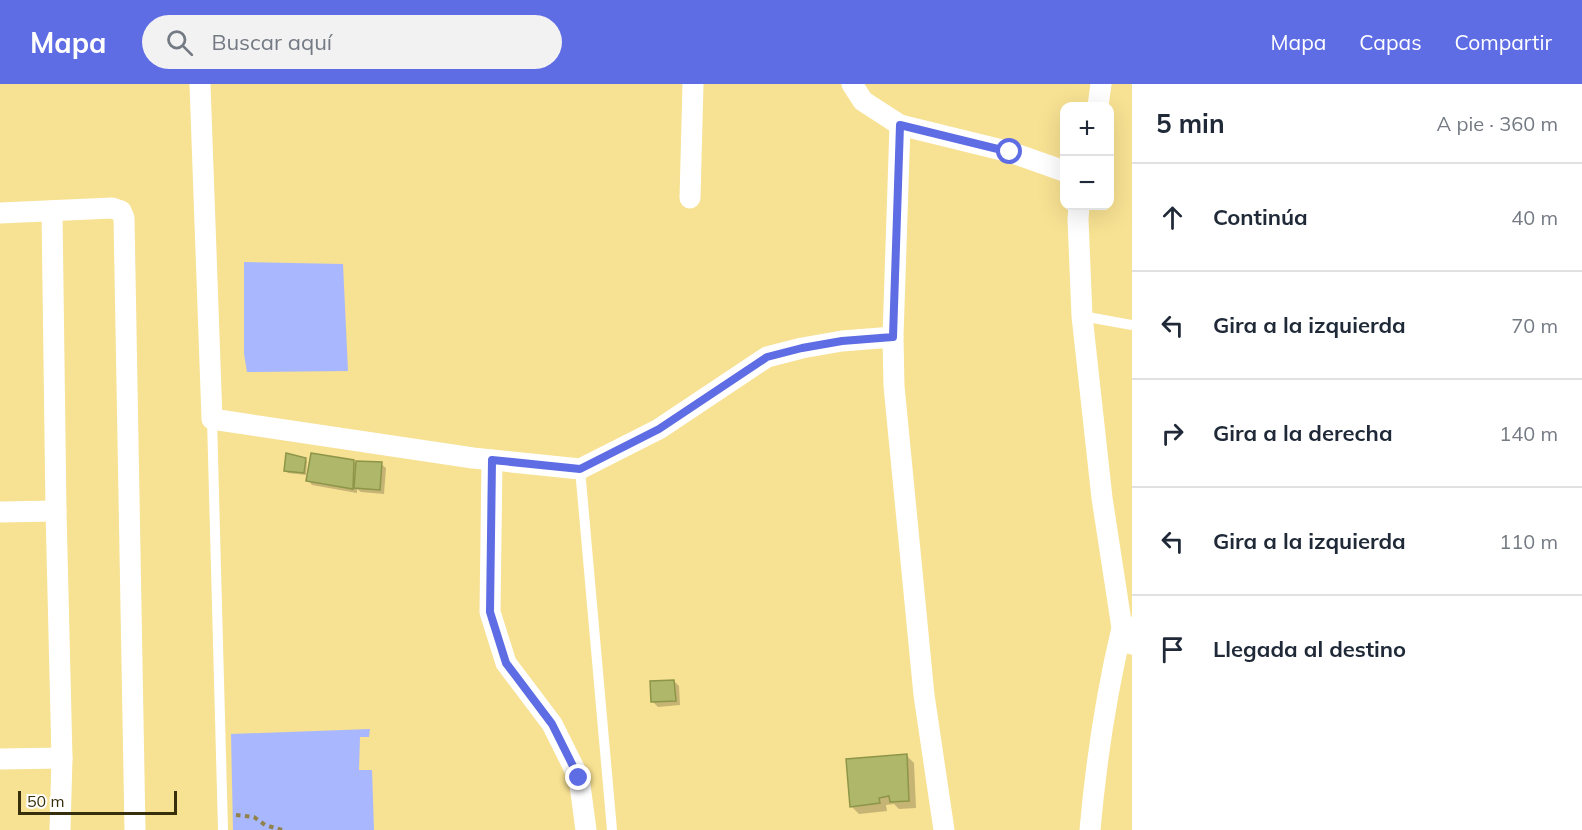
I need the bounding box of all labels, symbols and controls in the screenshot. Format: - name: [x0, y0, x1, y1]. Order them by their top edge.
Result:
- search box: [142, 15, 562, 69]
- text: Mapa: [30, 25, 106, 60]
- icon: search: [163, 26, 196, 59]
- text: Buscar aquí: [211, 28, 332, 56]
- text: Mapa: [1271, 29, 1326, 55]
- text: Capas: [1359, 29, 1422, 55]
- text: Compartir: [1455, 29, 1552, 55]
- map controls: [1060, 102, 1114, 210]
- button: +: [1060, 102, 1114, 156]
- text: 5 min: [1156, 107, 1225, 140]
- text: A pie · 360 m: [1437, 111, 1558, 136]
- route start: [996, 138, 1022, 164]
- button: −: [1060, 156, 1114, 210]
- icon: ahead: [1156, 201, 1189, 234]
- text: Continúa: [1213, 203, 1308, 231]
- text: 40 m: [1511, 205, 1558, 230]
- icon: left: [1156, 309, 1189, 342]
- text: Gira a la izquierda: [1213, 311, 1406, 339]
- text: 70 m: [1511, 313, 1558, 338]
- icon: right: [1156, 417, 1189, 450]
- text: Gira a la derecha: [1213, 419, 1393, 447]
- text: 140 m: [1499, 421, 1558, 446]
- icon: left: [1156, 525, 1189, 558]
- text: Gira a la izquierda: [1213, 527, 1406, 555]
- text: 110 m: [1499, 529, 1558, 554]
- icon: arrive: [1156, 633, 1189, 666]
- text: Llegada al destino: [1213, 635, 1406, 663]
- route end: [565, 764, 591, 790]
- scale bar: [18, 788, 177, 816]
- text: 50 m: [27, 791, 64, 811]

